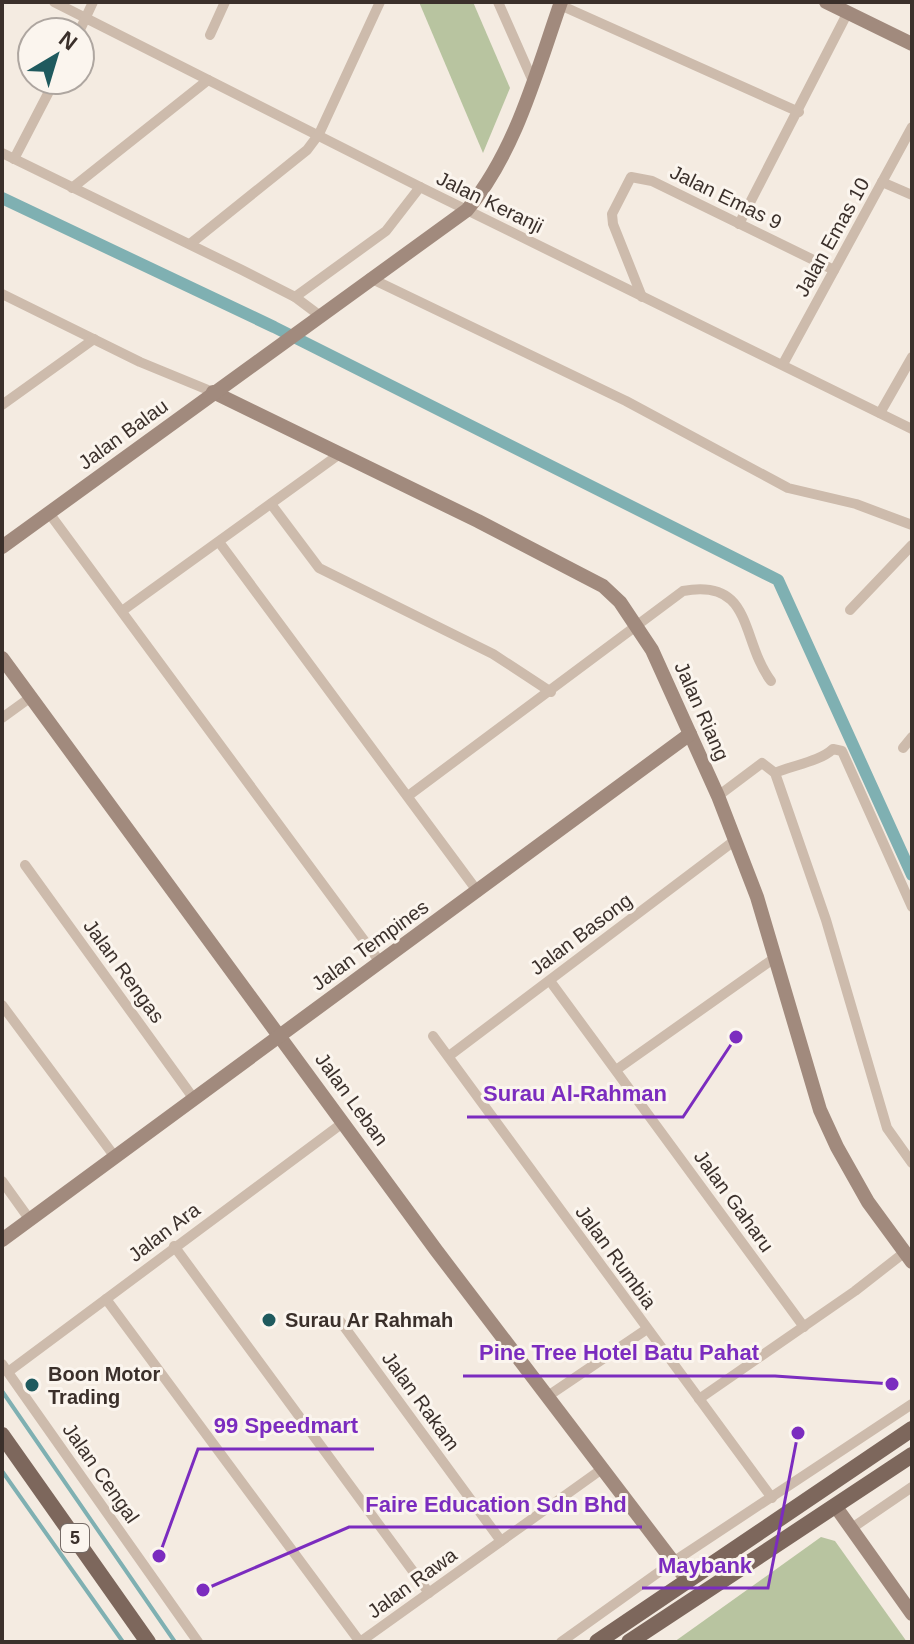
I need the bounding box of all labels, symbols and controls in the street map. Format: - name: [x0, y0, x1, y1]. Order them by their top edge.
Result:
- north arrow: [16, 16, 96, 96]
- text: N: [54, 26, 82, 55]
- street label: Jalan Emas 9: [667, 161, 785, 233]
- street label: Jalan Keranji: [433, 167, 547, 237]
- street label: Jalan Emas 10: [790, 174, 874, 300]
- street label: Jalan Balau: [74, 394, 172, 474]
- street label: Jalan Riang: [670, 658, 734, 764]
- street label: Jalan Basong: [526, 889, 636, 979]
- street label: Jalan Tempines: [307, 895, 433, 995]
- street label: Jalan Rengas: [79, 915, 169, 1027]
- street label: Jalan Leban: [311, 1048, 393, 1150]
- callout: Surau Al-Rahman: [467, 1071, 683, 1117]
- text: Surau Al-Rahman: [483, 1081, 667, 1106]
- street label: Jalan Gaharu: [690, 1146, 778, 1256]
- street label: Jalan Ara: [124, 1198, 205, 1266]
- street label: Jalan Rumbia: [571, 1201, 661, 1314]
- place label: Surau Ar Rahmah: [285, 1309, 453, 1331]
- marker: Surau Ar Rahmah: [260, 1311, 278, 1329]
- callout: Pine Tree Hotel Batu Pahat: [463, 1330, 775, 1376]
- text: Pine Tree Hotel Batu Pahat: [479, 1340, 760, 1365]
- street label: Jalan Rakam: [378, 1347, 464, 1455]
- place label: Boon Motor Trading: [48, 1363, 160, 1408]
- marker: Boon Motor Trading: [23, 1376, 41, 1394]
- callout: 99 Speedmart: [198, 1403, 374, 1449]
- text: 99 Speedmart: [214, 1413, 359, 1438]
- street label: Jalan Cengal: [59, 1419, 143, 1527]
- callout: Faire Education Sdn Bhd: [349, 1481, 642, 1527]
- text: Faire Education Sdn Bhd: [365, 1492, 627, 1517]
- road number: 5: [61, 1524, 89, 1552]
- callout: Maybank: [642, 1542, 768, 1588]
- street label: Jalan Rawa: [363, 1543, 461, 1623]
- text: Maybank: [658, 1553, 753, 1578]

